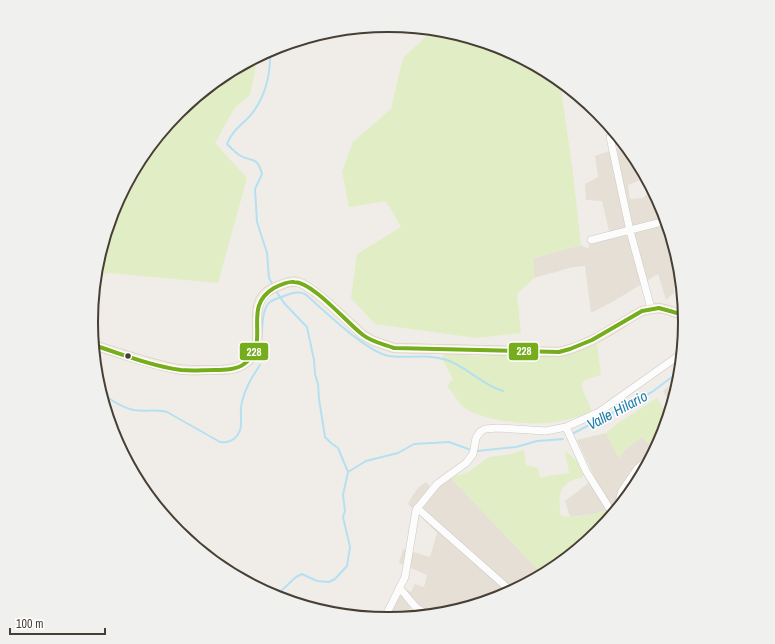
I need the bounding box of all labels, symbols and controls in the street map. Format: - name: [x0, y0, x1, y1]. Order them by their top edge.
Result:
- line badge: 228: [239, 342, 269, 361]
- line badge: 228: [508, 342, 539, 361]
- text: 228: [516, 344, 532, 358]
- text: 228: [246, 345, 262, 359]
- unlabelled marker: [123, 351, 133, 361]
- water label: Valle Hilario: [583, 385, 651, 435]
- scale bar: [10, 610, 105, 636]
- text: 100 m: [16, 616, 43, 632]

